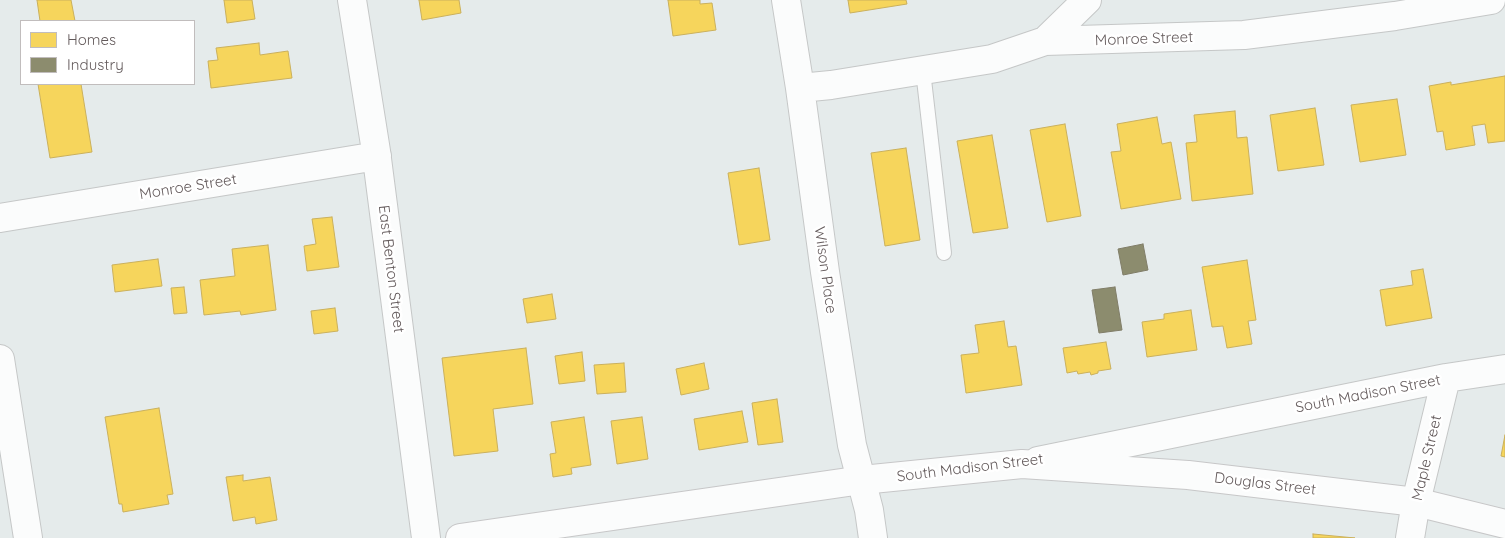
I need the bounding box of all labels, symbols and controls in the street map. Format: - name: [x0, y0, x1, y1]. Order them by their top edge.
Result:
- legend: [20, 20, 195, 85]
- street label: Monroe Street: [1095, 28, 1193, 50]
- text: Homes: [67, 30, 116, 49]
- text: Industry: [67, 55, 124, 74]
- street label: Monroe Street: [138, 170, 238, 204]
- street label: East Benton Street: [374, 204, 408, 334]
- street label: Wilson Place: [810, 225, 840, 315]
- street label: South Madison Street: [1294, 371, 1442, 417]
- street label: Maple Street: [1408, 413, 1446, 503]
- street label: South Madison Street: [896, 450, 1044, 486]
- street label: Douglas Street: [1213, 469, 1317, 499]

